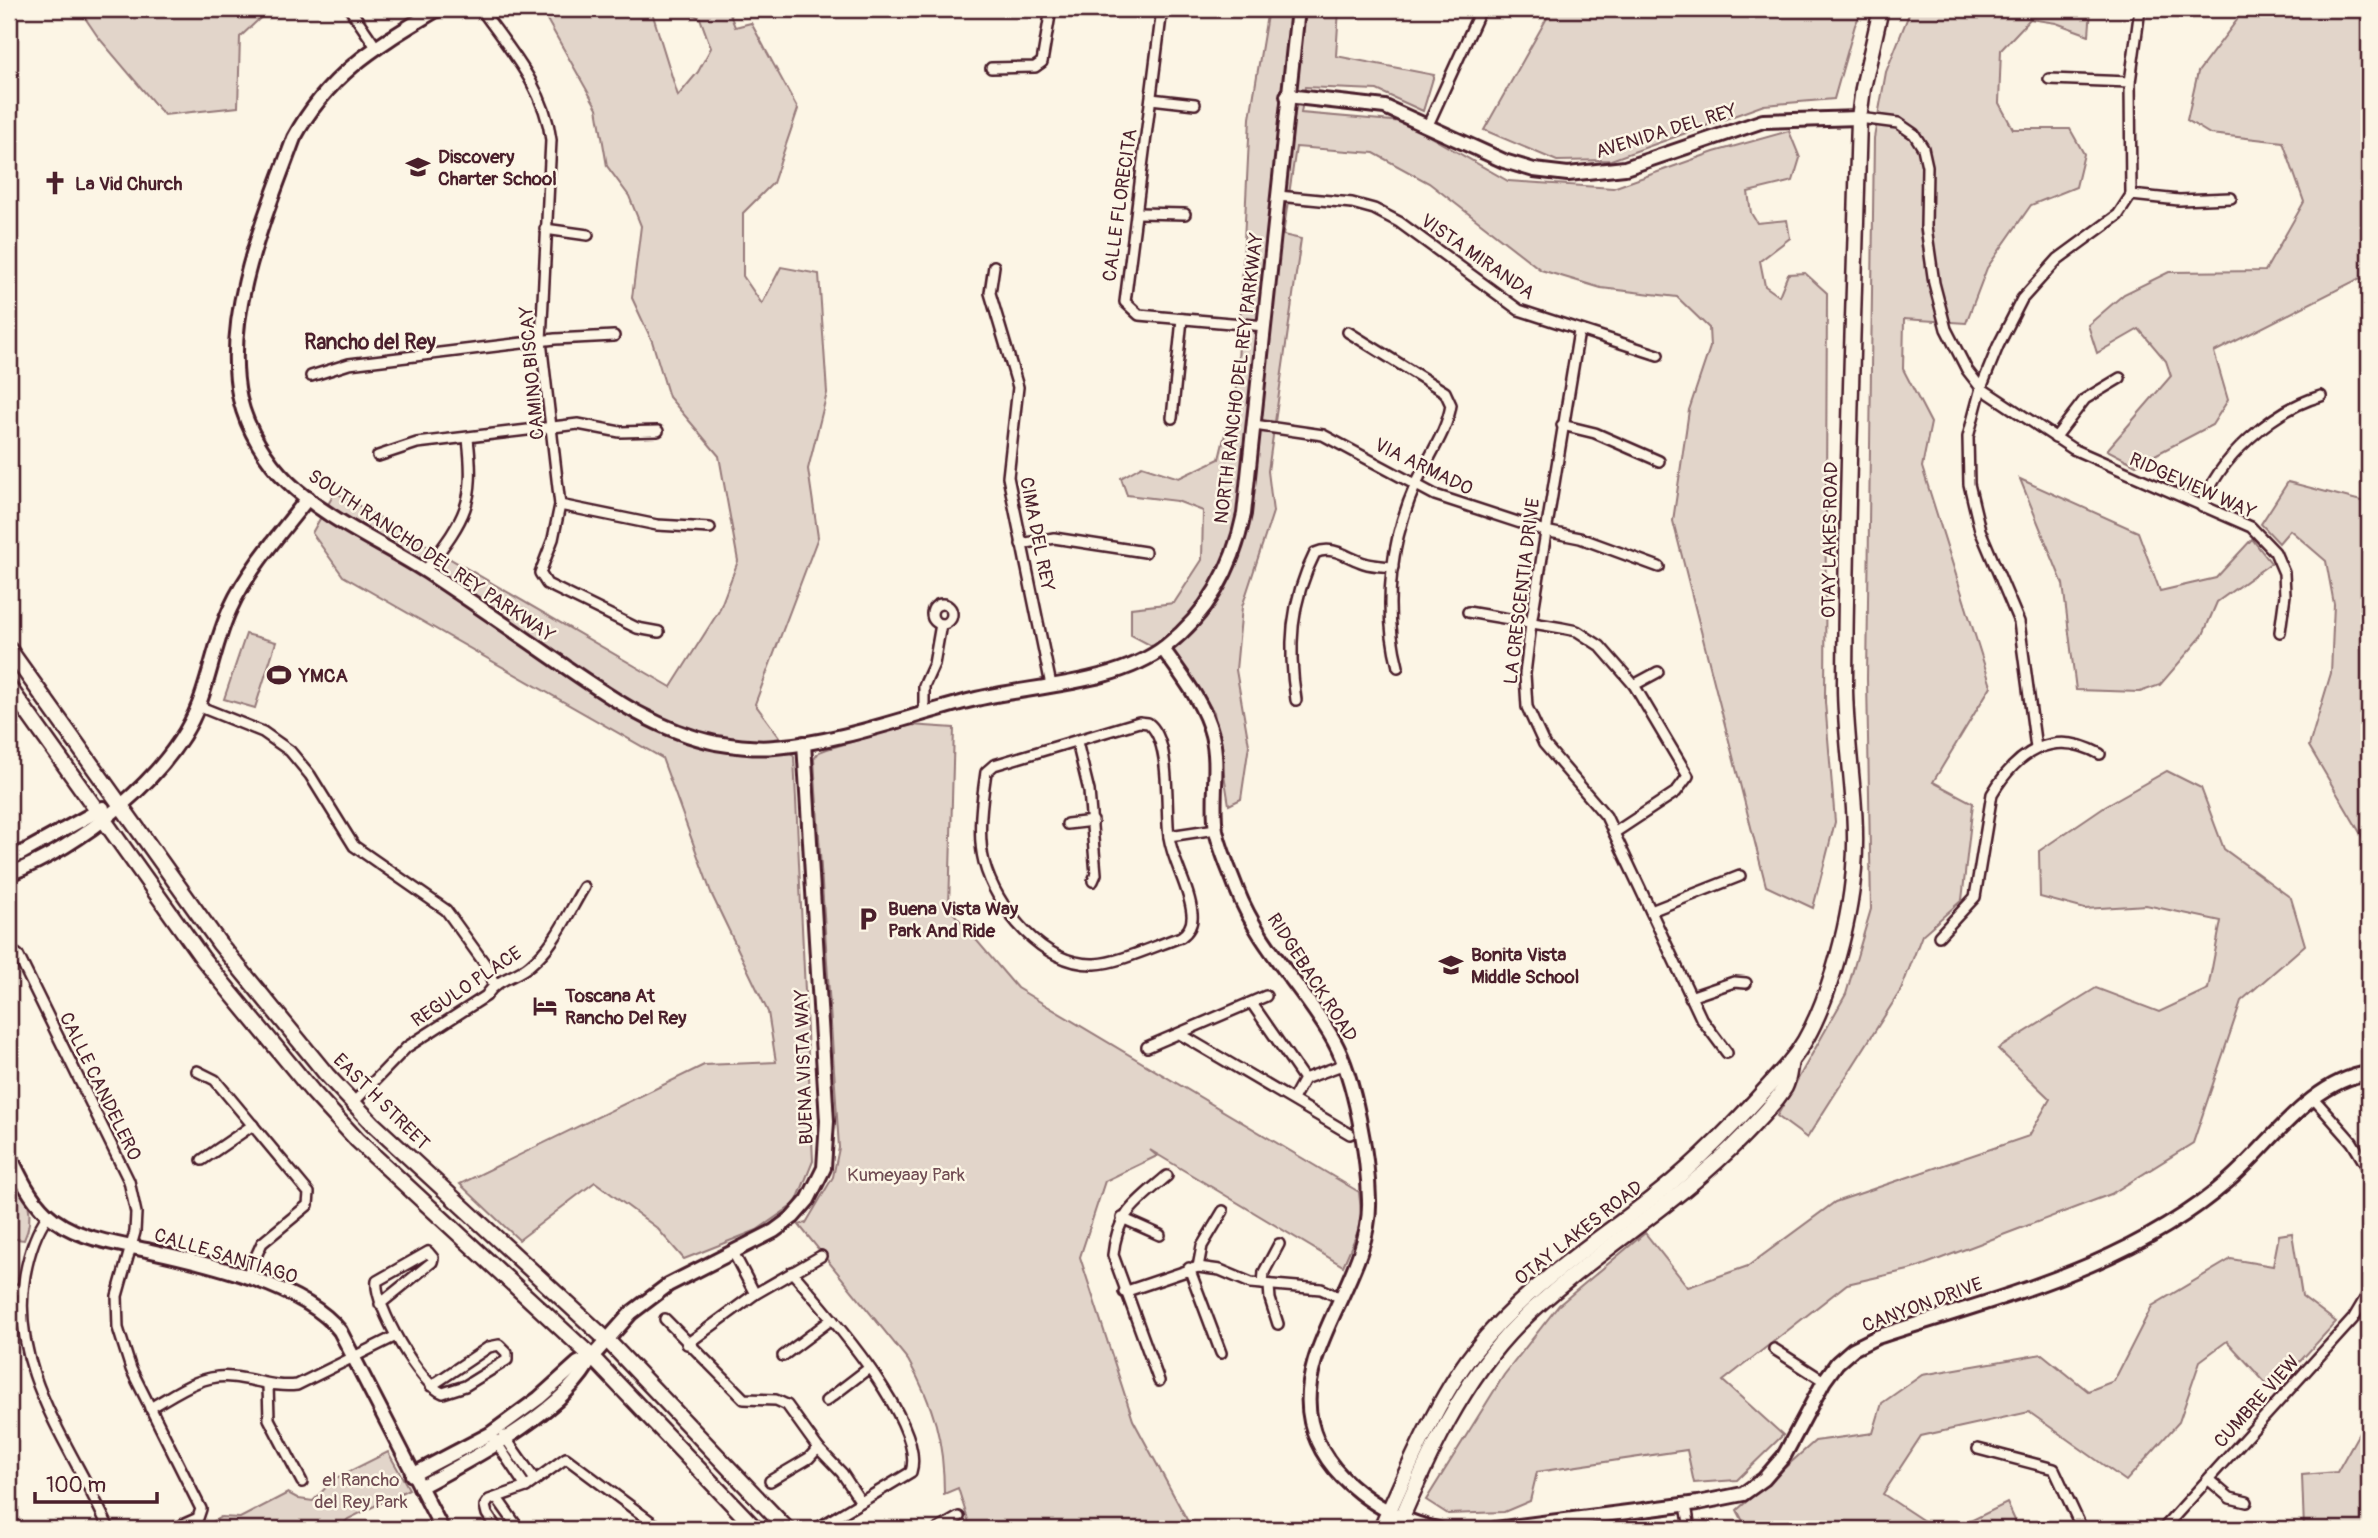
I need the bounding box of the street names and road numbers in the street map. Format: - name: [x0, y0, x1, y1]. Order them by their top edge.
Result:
- street label: AVENIDA DEL REY: [1593, 98, 1740, 164]
- street label: CALLE FLORECITA: [1097, 127, 1143, 283]
- street label: VISTA MIRANDA: [1416, 209, 1539, 305]
- street label: NORTH RANCHO DEL REY PARKWAY: [1209, 231, 1269, 525]
- street label: CAMINO BISCAY: [514, 305, 550, 441]
- street label: VIA ARMADO: [1370, 433, 1477, 501]
- street label: RIDGEVIEW WAY: [2126, 447, 2260, 525]
- street label: OTAY LAKES ROAD: [1817, 462, 1843, 618]
- street label: SOUTH RANCHO DEL REY PARKWAY: [303, 464, 560, 648]
- street label: CIMA DEL REY: [1014, 475, 1060, 593]
- street label: LA CRESCENTIA DRIVE: [1499, 496, 1545, 686]
- street label: RIDGEBACK ROAD: [1262, 909, 1363, 1046]
- street label: REGULO PLACE: [407, 941, 526, 1033]
- street label: BUENA VISTA WAY: [789, 989, 819, 1145]
- street label: CALLE CANDELERO: [54, 1008, 146, 1164]
- street label: EAST H STREET: [328, 1048, 435, 1155]
- street label: OTAY LAKES ROAD: [1510, 1175, 1648, 1290]
- street label: CALLE SANTIAGO: [151, 1223, 300, 1289]
- street label: CANYON DRIVE: [1859, 1272, 1986, 1338]
- street label: CUMBRE VIEW: [2209, 1350, 2305, 1453]

